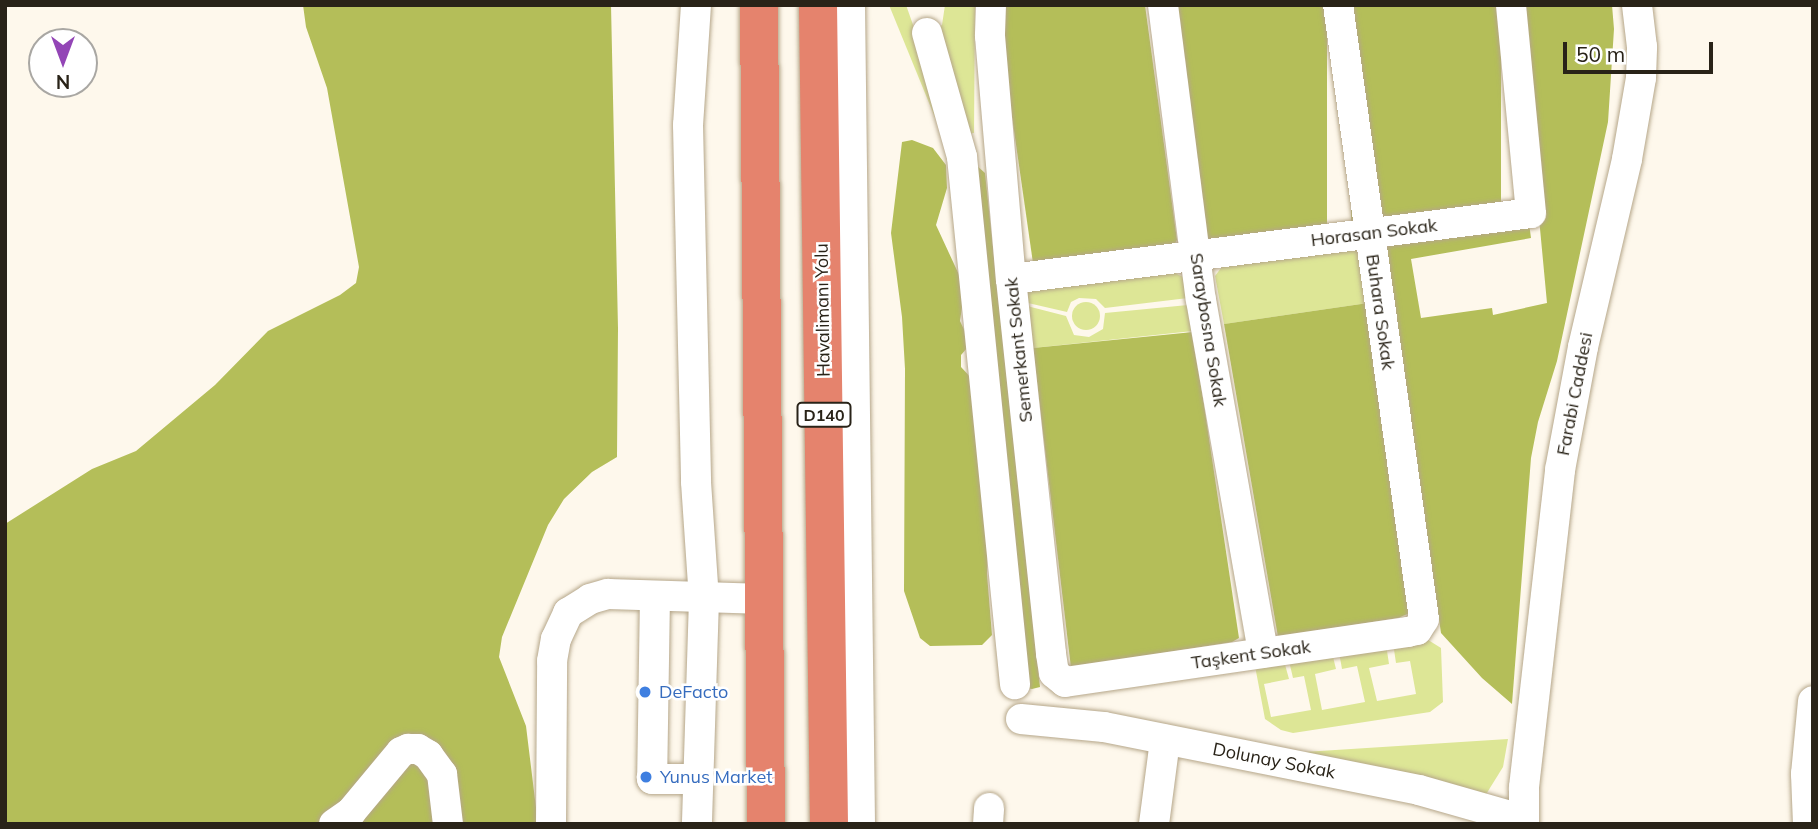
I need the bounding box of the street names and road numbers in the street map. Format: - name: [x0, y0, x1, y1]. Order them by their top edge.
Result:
- street label: Horasan Sokak: [1310, 215, 1438, 251]
- street label: Havalimanı Yolu: [811, 243, 835, 377]
- street label: Saraybosna Sokak: [1185, 252, 1231, 408]
- street label: Buhara Sokak: [1361, 253, 1399, 371]
- street label: Semerkant Sokak: [1001, 277, 1037, 423]
- street label: Farabi Caddesi: [1552, 331, 1598, 457]
- road number: D140: [796, 402, 852, 428]
- street label: Taşkent Sokak: [1190, 636, 1312, 674]
- street label: Dolunay Sokak: [1211, 739, 1337, 783]

